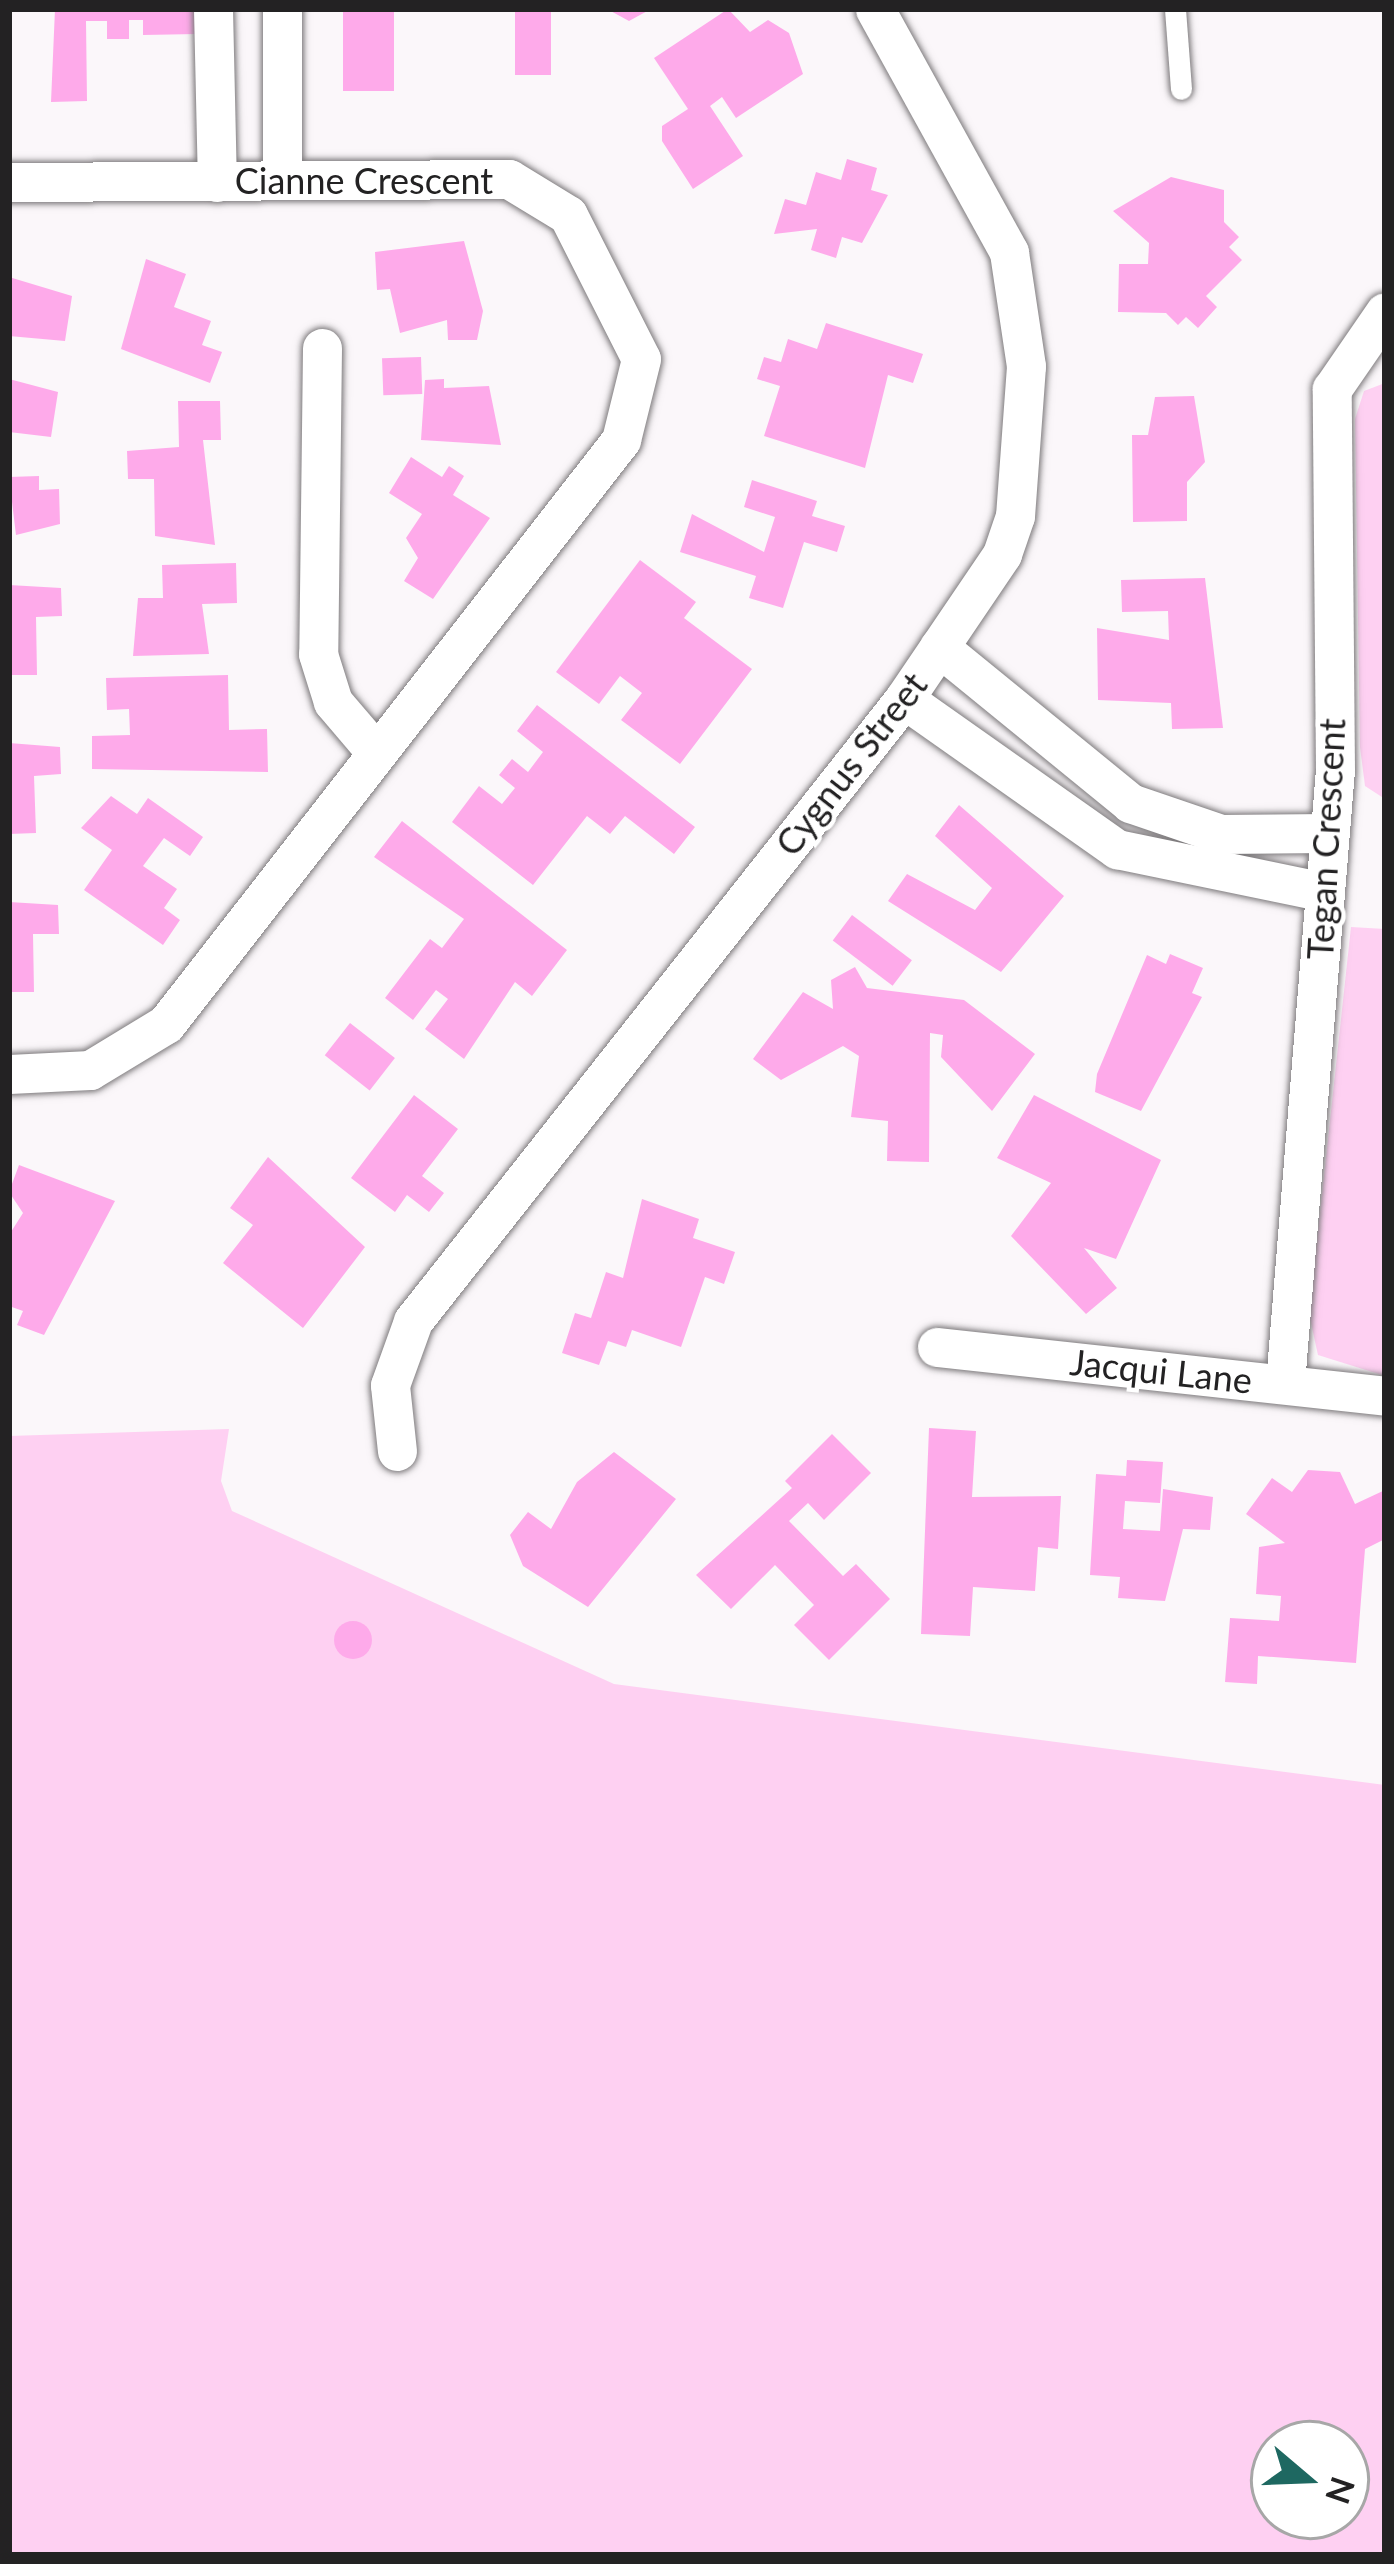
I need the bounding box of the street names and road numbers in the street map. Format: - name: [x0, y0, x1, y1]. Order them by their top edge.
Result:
- street label: Cianne Crescent: [235, 159, 493, 203]
- street label: Cygnus Street: [766, 664, 936, 864]
- street label: Tegan Crescent: [1298, 717, 1354, 961]
- street label: Jacqui Lane: [1068, 1340, 1254, 1402]

